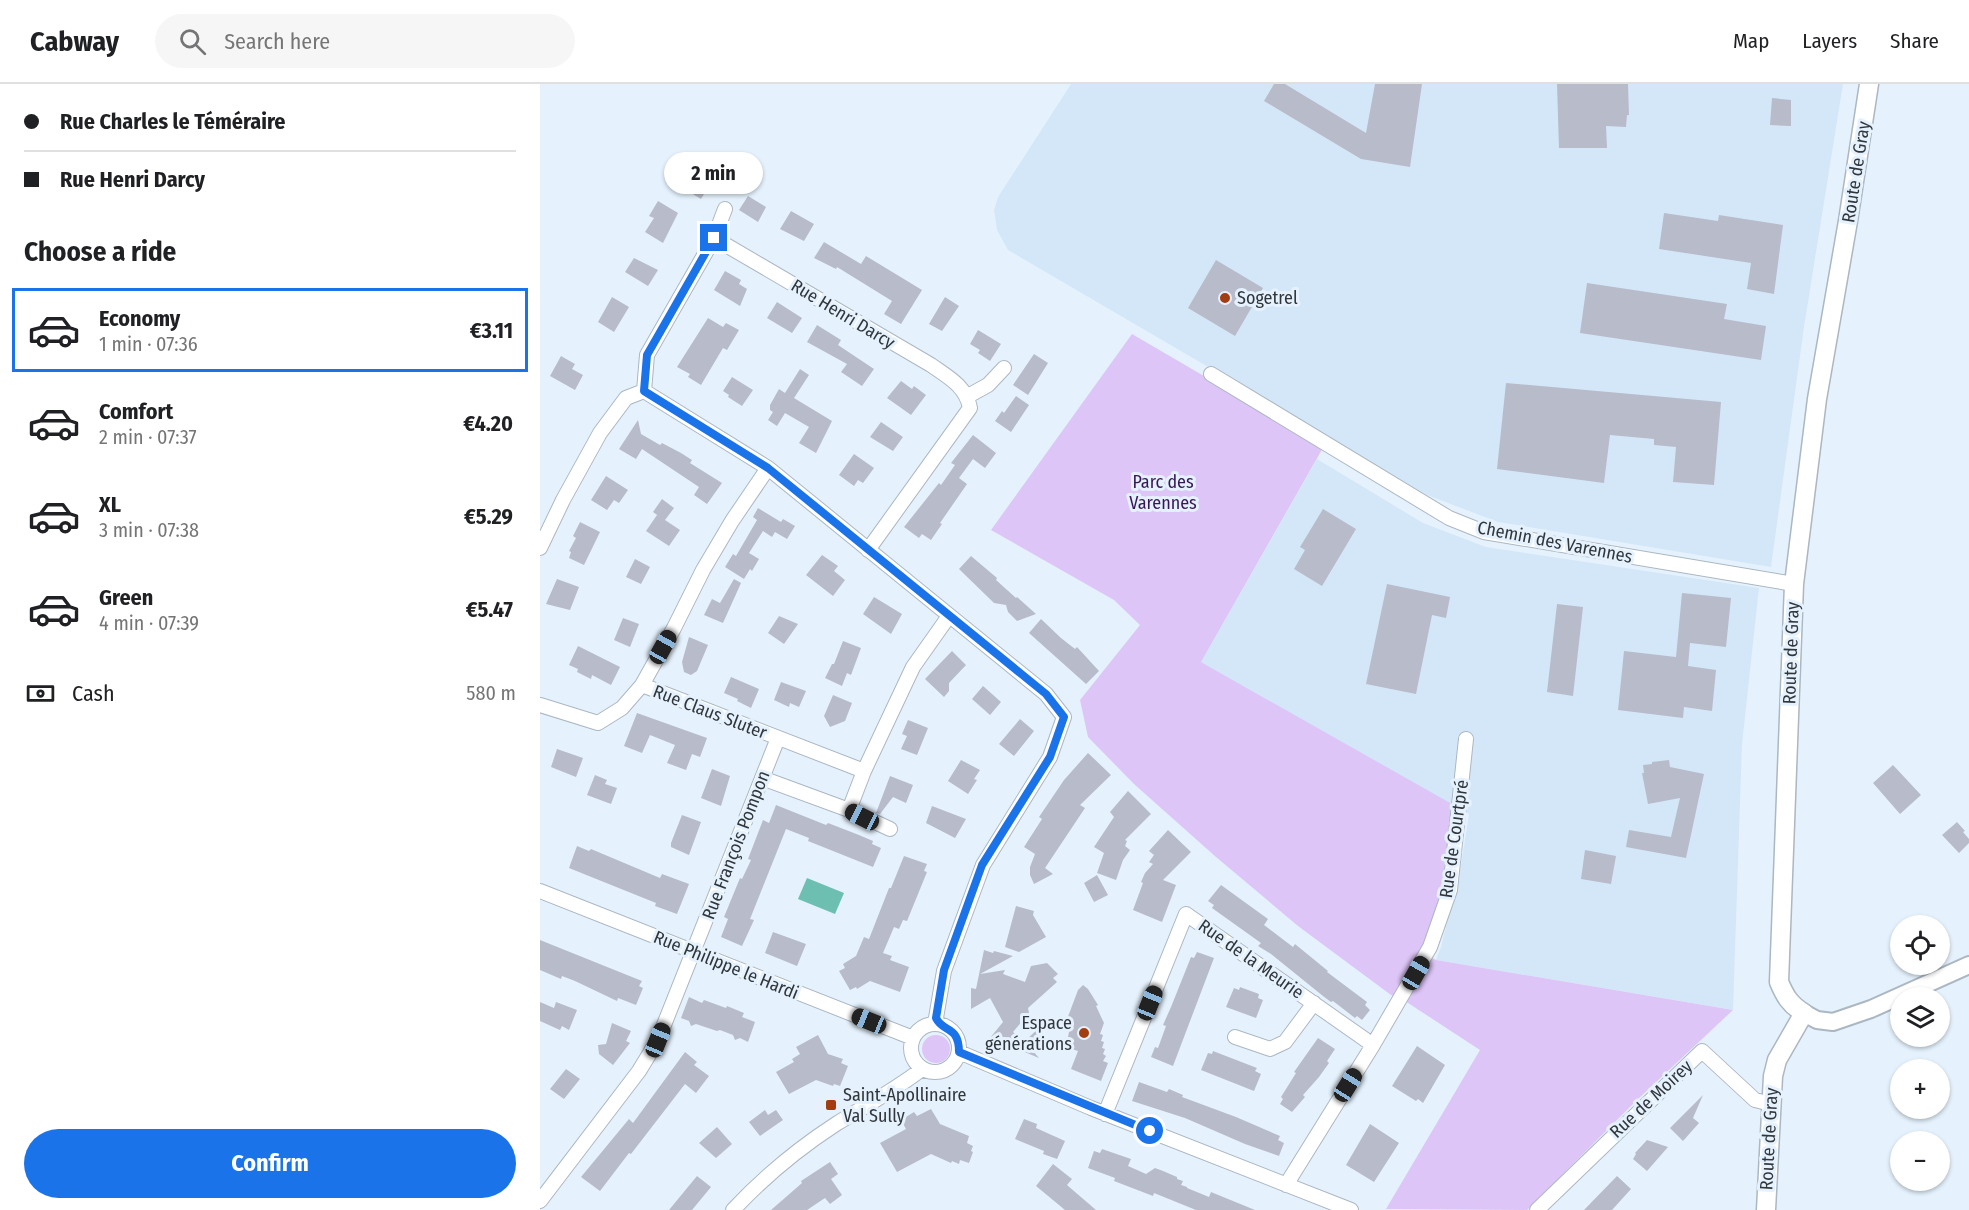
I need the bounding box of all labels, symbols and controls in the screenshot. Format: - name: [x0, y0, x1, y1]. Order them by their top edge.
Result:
- search box: [155, 14, 575, 68]
- text: Cabway: [30, 25, 119, 58]
- icon: search: [176, 25, 209, 58]
- text: Search here: [224, 28, 330, 55]
- text: Map: [1733, 28, 1769, 54]
- text: Layers: [1802, 28, 1857, 54]
- text: Share: [1890, 28, 1939, 54]
- text: Rue Charles le Téméraire: [60, 108, 286, 135]
- street label: Route de Gray: [1837, 120, 1875, 224]
- callout: 2 min: [664, 151, 764, 193]
- text: 2 min: [691, 161, 736, 185]
- text: Rue Henri Darcy: [60, 166, 205, 193]
- route end: [700, 224, 727, 251]
- text: Choose a ride: [24, 236, 176, 268]
- street label: Rue Henri Darcy: [787, 274, 899, 354]
- place label: Sogetrel: [1237, 287, 1298, 309]
- marker: Sogetrel: [1218, 291, 1232, 305]
- icon: car: [27, 303, 81, 357]
- text: Economy: [99, 305, 180, 332]
- text: €3.11: [470, 317, 513, 344]
- text: 1 min · 07:36: [99, 332, 198, 356]
- icon: car: [27, 396, 81, 450]
- text: Comfort: [99, 398, 173, 425]
- text: €4.20: [463, 410, 513, 437]
- text: 2 min · 07:37: [99, 425, 197, 449]
- park label: Parc des Varennes: [1129, 471, 1197, 514]
- icon: car: [27, 489, 81, 543]
- text: XL: [99, 491, 121, 518]
- text: €5.29: [464, 503, 513, 530]
- street label: Chemin des Varennes: [1476, 516, 1635, 568]
- text: 3 min · 07:38: [99, 518, 199, 542]
- icon: car: [27, 582, 81, 636]
- text: Green: [99, 584, 153, 611]
- text: €5.47: [466, 596, 513, 623]
- street label: Route de Gray: [1778, 601, 1804, 705]
- text: 4 min · 07:39: [99, 611, 199, 635]
- car: [646, 627, 680, 667]
- icon: cash: [24, 677, 57, 710]
- text: Cash: [72, 680, 115, 707]
- street label: Rue Claus Sluter: [650, 680, 771, 744]
- text: 580 m: [466, 681, 516, 705]
- street label: Rue François Pompon: [697, 767, 775, 923]
- street label: Rue de Courtpré: [1435, 778, 1473, 900]
- car: [842, 801, 882, 833]
- street label: Rue de la Meurie: [1194, 915, 1308, 1004]
- map controls: [1890, 915, 1950, 1191]
- button: locate: [1890, 915, 1950, 975]
- street label: Rue Philippe le Hardi: [650, 926, 802, 1004]
- car: [1399, 953, 1433, 993]
- car: [1135, 983, 1165, 1023]
- button: layers: [1890, 987, 1950, 1047]
- car: [849, 1006, 889, 1036]
- place label: Espace générations: [985, 1012, 1072, 1055]
- car: [643, 1020, 673, 1060]
- marker: Espace générations: [1077, 1026, 1091, 1040]
- street label: Rue de Moirey: [1605, 1055, 1697, 1143]
- button: +: [1890, 1059, 1950, 1119]
- car: [1331, 1065, 1365, 1105]
- place label: Saint-Apollinaire Val Sully: [843, 1084, 967, 1127]
- street label: Route de Gray: [1755, 1087, 1783, 1191]
- marker: Saint-Apollinaire Val Sully: [824, 1098, 838, 1112]
- route start: [1136, 1117, 1163, 1144]
- button: Confirm: [24, 1129, 516, 1198]
- button: −: [1890, 1131, 1950, 1191]

